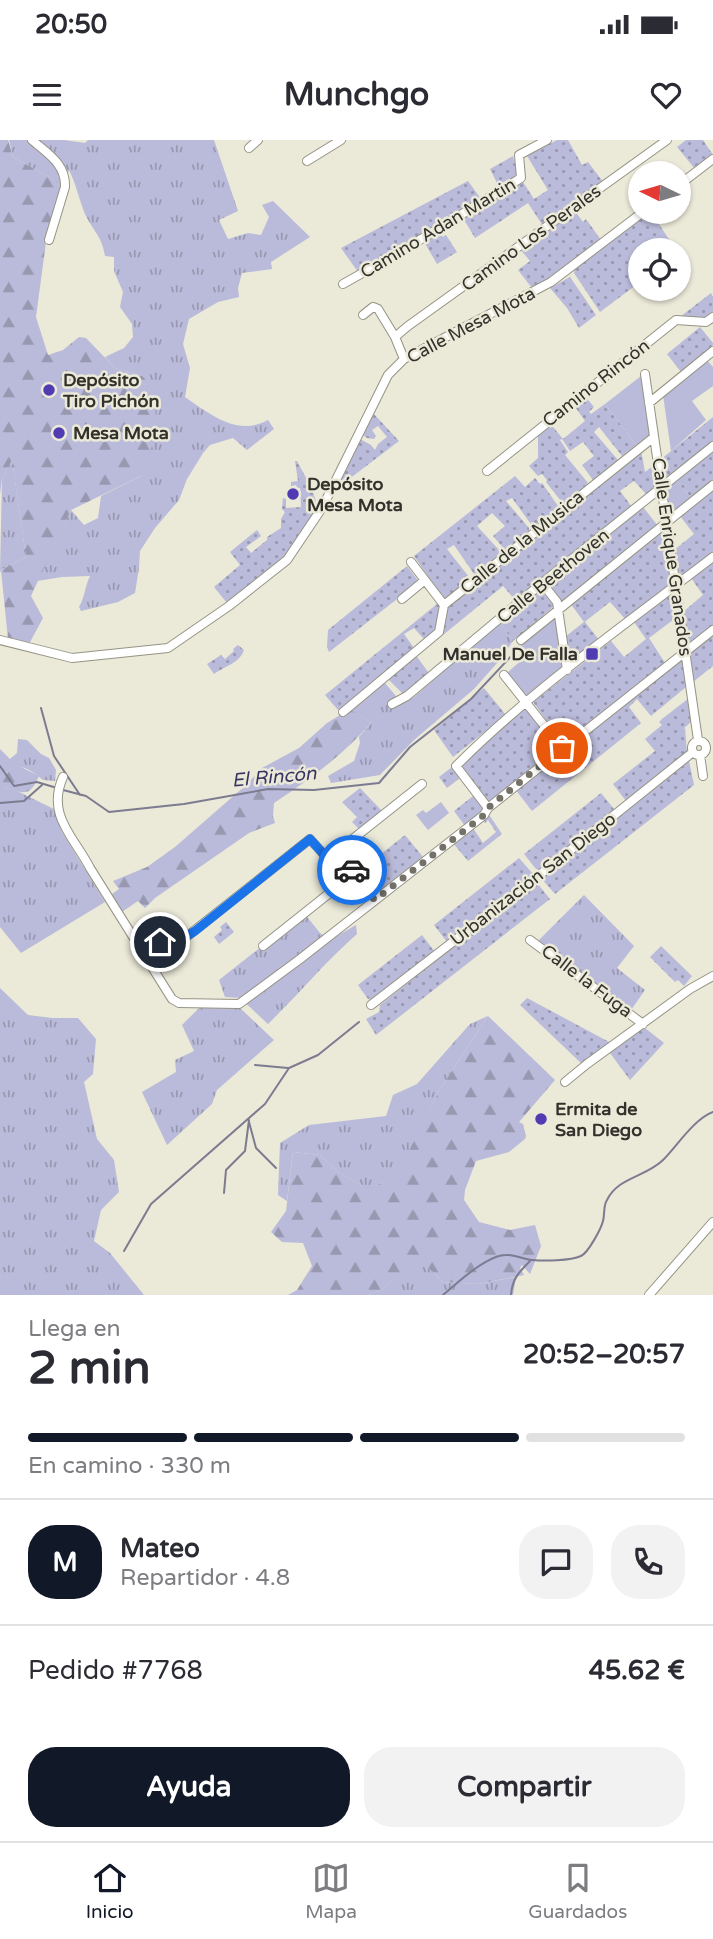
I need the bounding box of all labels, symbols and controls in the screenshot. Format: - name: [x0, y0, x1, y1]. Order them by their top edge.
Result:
- text: 20:50: [35, 9, 107, 40]
- icon: menu: [28, 76, 66, 114]
- text: Munchgo: [284, 76, 429, 114]
- icon: heart: [647, 76, 685, 114]
- north arrow: [628, 161, 691, 224]
- map controls: [628, 161, 691, 301]
- street label: Camino Adan Martin: [356, 173, 520, 283]
- street label: Camino Los Perales: [457, 180, 605, 296]
- button: locate: [628, 238, 691, 301]
- street label: Calle Mesa Mota: [403, 282, 539, 368]
- street label: Camino Rincón: [538, 334, 654, 432]
- place label: Depósito Tiro Pichón: [62, 369, 159, 412]
- marker: Depósito Tiro Pichón: [41, 382, 57, 398]
- place label: Mesa Mota: [73, 422, 169, 444]
- marker: Mesa Mota: [51, 425, 67, 441]
- street label: Calle Enrique Granados: [647, 456, 697, 658]
- place label: Depósito Mesa Mota: [307, 473, 403, 516]
- street label: Calle de la Musica: [456, 485, 588, 599]
- marker: Depósito Mesa Mota: [285, 486, 301, 502]
- street label: Calle Beethoven: [492, 524, 614, 628]
- place label: Manuel De Falla: [442, 643, 578, 665]
- marker: Manuel De Falla: [584, 646, 600, 662]
- pin: [532, 718, 592, 778]
- icon: bag: [543, 729, 581, 767]
- water label: El Rincón: [231, 762, 318, 792]
- street label: Urbanización San Diego: [446, 807, 620, 950]
- courier: [317, 835, 387, 905]
- icon: car: [333, 851, 371, 889]
- pin: [130, 912, 190, 972]
- icon: home: [141, 923, 179, 961]
- street label: Calle la Fuga: [537, 940, 637, 1022]
- place label: Ermita de San Diego: [555, 1098, 642, 1141]
- marker: Ermita de San Diego: [533, 1111, 549, 1127]
- text: Llega en: [28, 1315, 120, 1343]
- text: 20:52–20:57: [523, 1339, 685, 1370]
- text: 2 min: [28, 1341, 151, 1396]
- text: En camino · 330 m: [28, 1452, 231, 1480]
- button: chat: [519, 1525, 593, 1599]
- button: phone: [611, 1525, 685, 1599]
- text: Mateo: [120, 1533, 200, 1564]
- text: M: [52, 1547, 78, 1578]
- text: Repartidor · 4.8: [120, 1564, 290, 1592]
- text: Pedido #7768: [28, 1655, 203, 1686]
- text: 45.62 €: [589, 1655, 685, 1686]
- button: Ayuda: [28, 1747, 350, 1827]
- button: Compartir: [364, 1747, 685, 1827]
- tab: Inicio: [86, 1859, 134, 1923]
- tab: Mapa: [305, 1859, 357, 1923]
- tab: Guardados: [528, 1859, 627, 1923]

